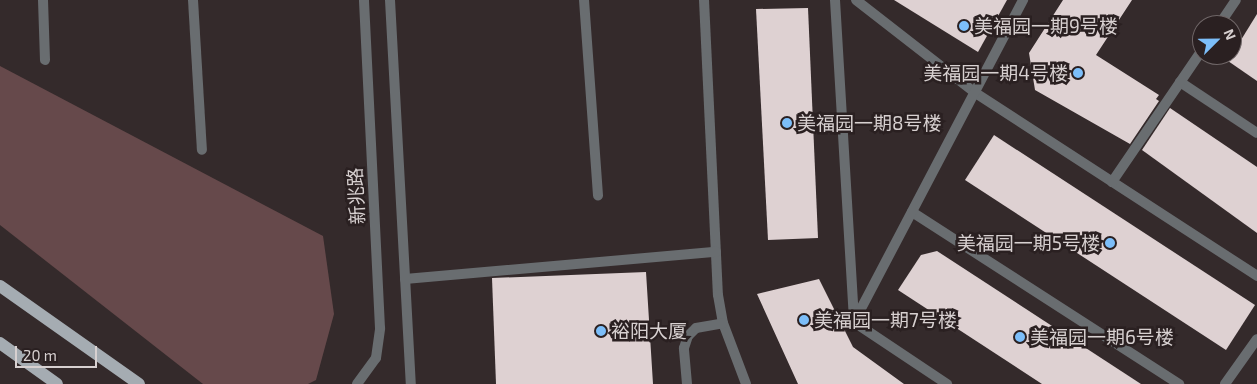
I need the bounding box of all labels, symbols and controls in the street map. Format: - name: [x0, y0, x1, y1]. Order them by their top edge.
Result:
- place label: 美福园一期9号楼: [974, 15, 1118, 37]
- north arrow: [1192, 15, 1242, 65]
- marker: 美福园一期9号楼: [958, 20, 970, 32]
- text: N: [1221, 26, 1240, 42]
- place label: 美福园一期4号楼: [923, 62, 1068, 84]
- marker: 美福园一期4号楼: [1072, 67, 1084, 79]
- place label: 美福园一期8号楼: [797, 112, 942, 134]
- marker: 美福园一期8号楼: [781, 117, 793, 129]
- street label: 新兆路: [343, 167, 369, 225]
- place label: 美福园一期5号楼: [957, 232, 1100, 254]
- marker: 美福园一期5号楼: [1104, 237, 1116, 249]
- place label: 美福园一期7号楼: [814, 309, 957, 331]
- marker: 美福园一期7号楼: [798, 314, 810, 326]
- place label: 裕阳大厦: [611, 320, 687, 342]
- marker: 裕阳大厦: [595, 325, 607, 337]
- place label: 美福园一期6号楼: [1030, 326, 1174, 348]
- marker: 美福园一期6号楼: [1014, 331, 1026, 343]
- scale bar: [18, 336, 100, 368]
- text: 20 m: [23, 346, 57, 364]

